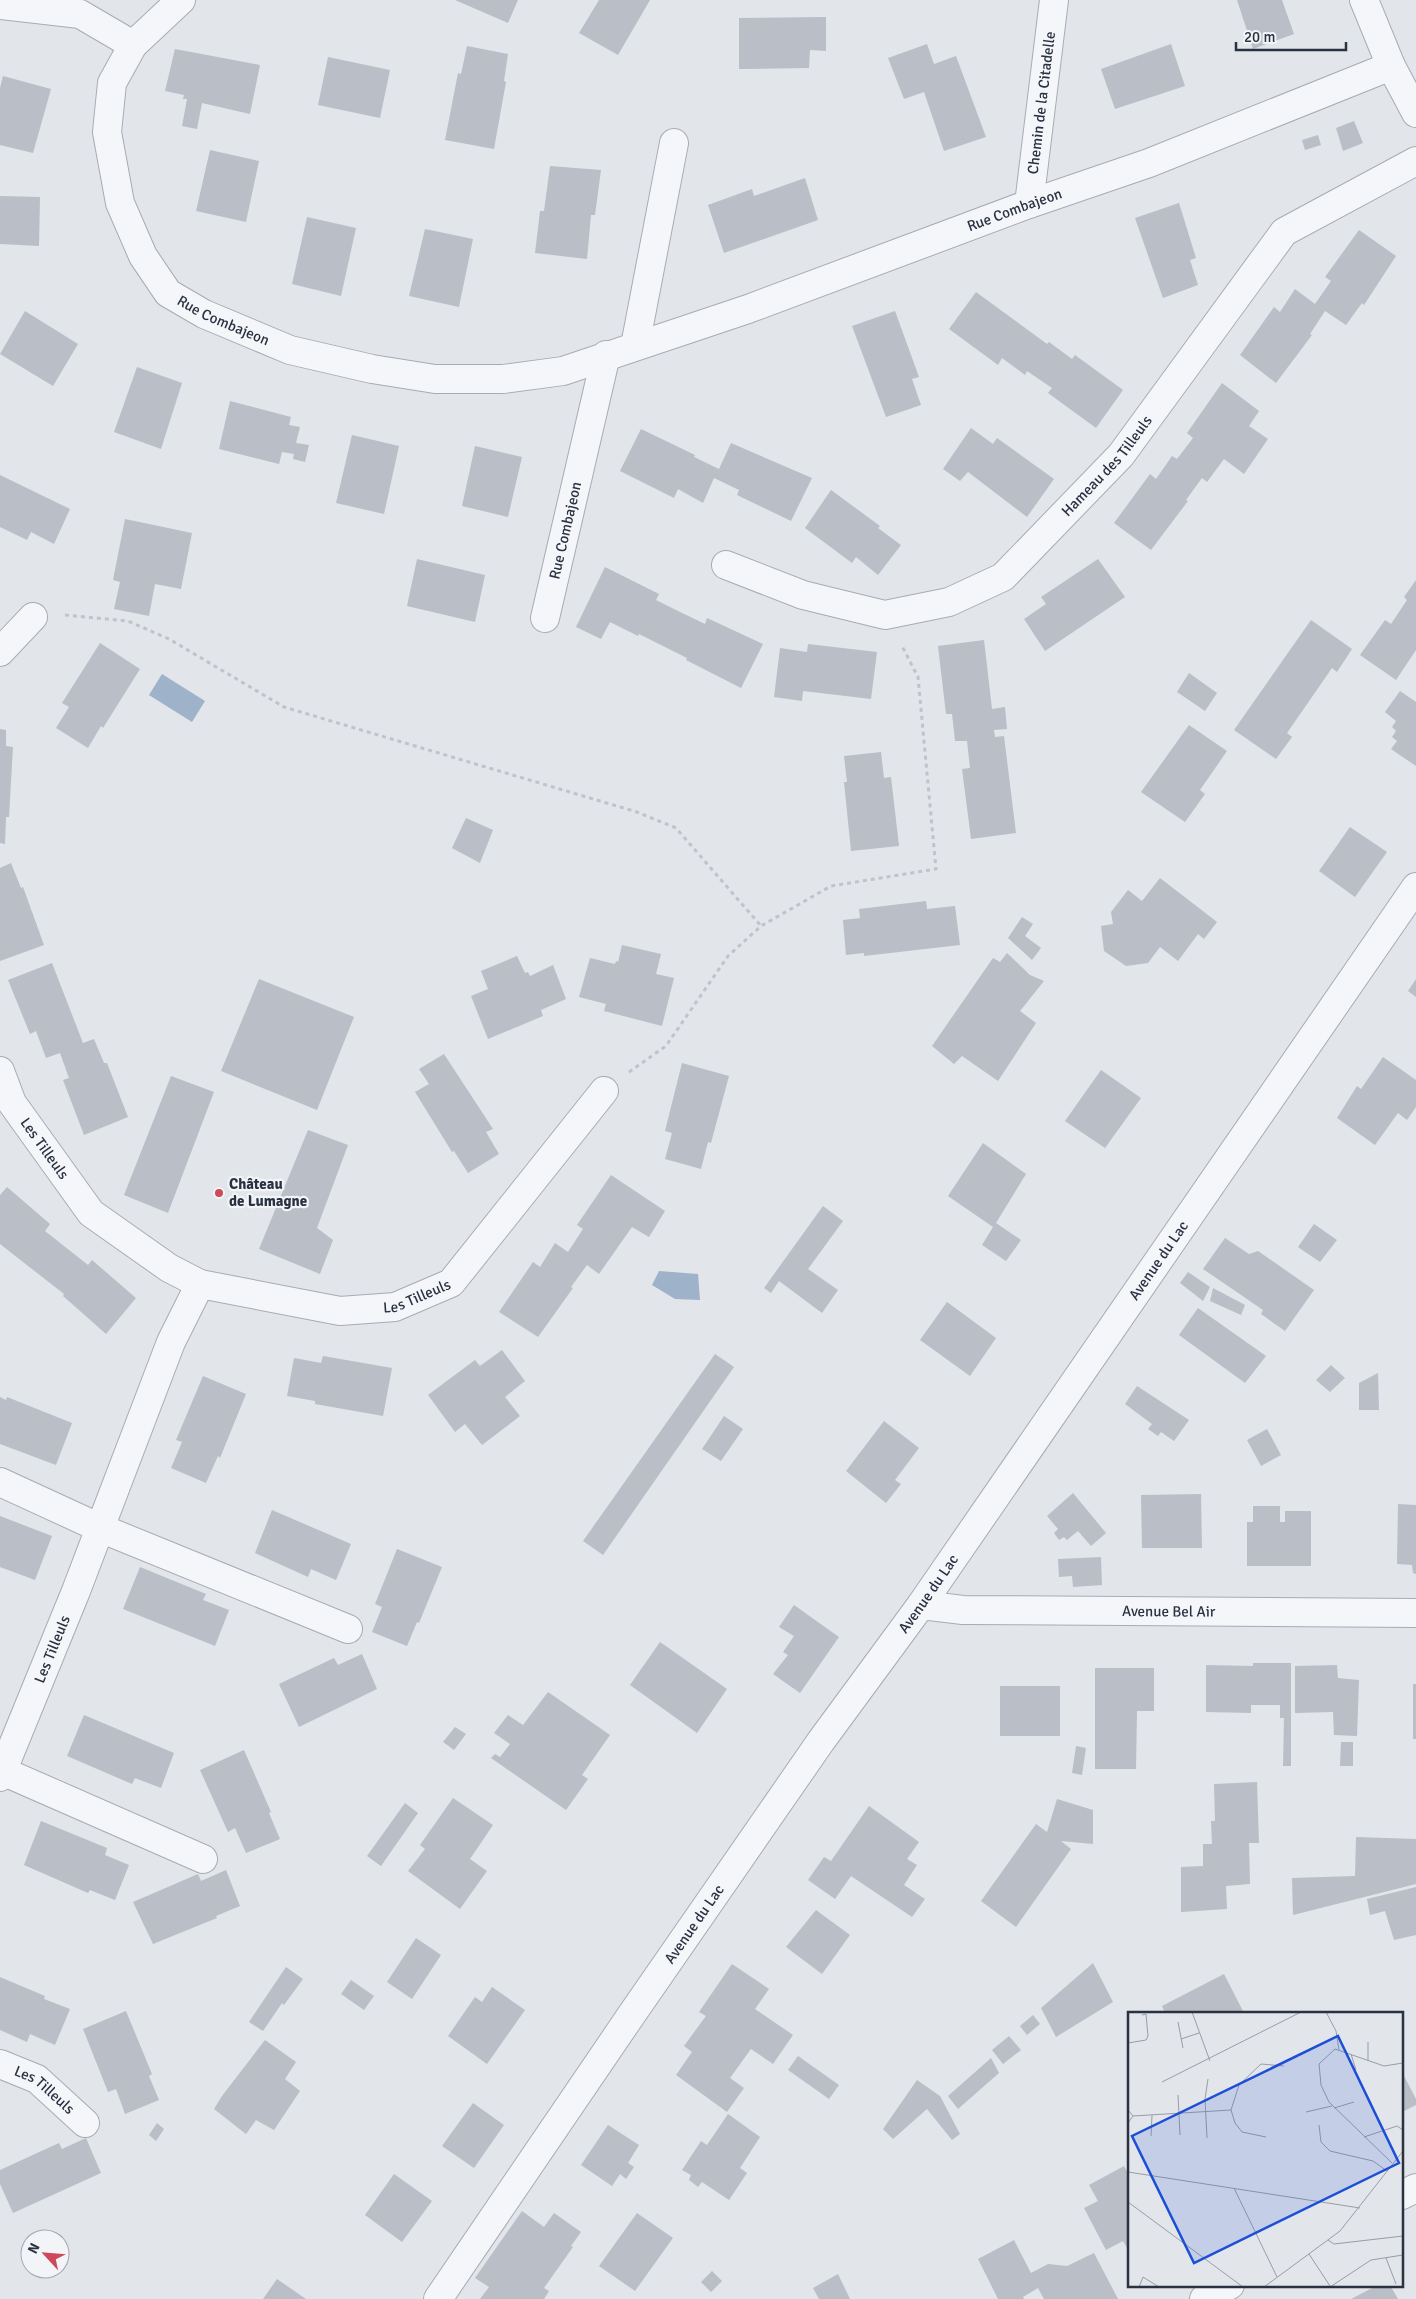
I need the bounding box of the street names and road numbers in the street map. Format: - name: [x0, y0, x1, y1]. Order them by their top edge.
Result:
- street label: Chemin de la Citadelle: [1024, 30, 1059, 175]
- street label: Rue Combajeon: [965, 184, 1064, 235]
- street label: Rue Combajeon: [174, 291, 272, 349]
- street label: Hameau des Tilleuls: [1058, 412, 1156, 520]
- street label: Rue Combajeon: [545, 480, 585, 581]
- street label: Les Tilleuls: [16, 1114, 73, 1183]
- street label: Avenue du Lac: [1125, 1218, 1192, 1304]
- street label: Les Tilleuls: [383, 1275, 454, 1317]
- street label: Avenue du Lac: [894, 1551, 962, 1637]
- street label: Avenue Bel Air: [1122, 1602, 1216, 1621]
- street label: Les Tilleuls: [30, 1612, 74, 1686]
- street label: Avenue du Lac: [661, 1881, 728, 1967]
- street label: Les Tilleuls: [12, 2062, 79, 2118]

